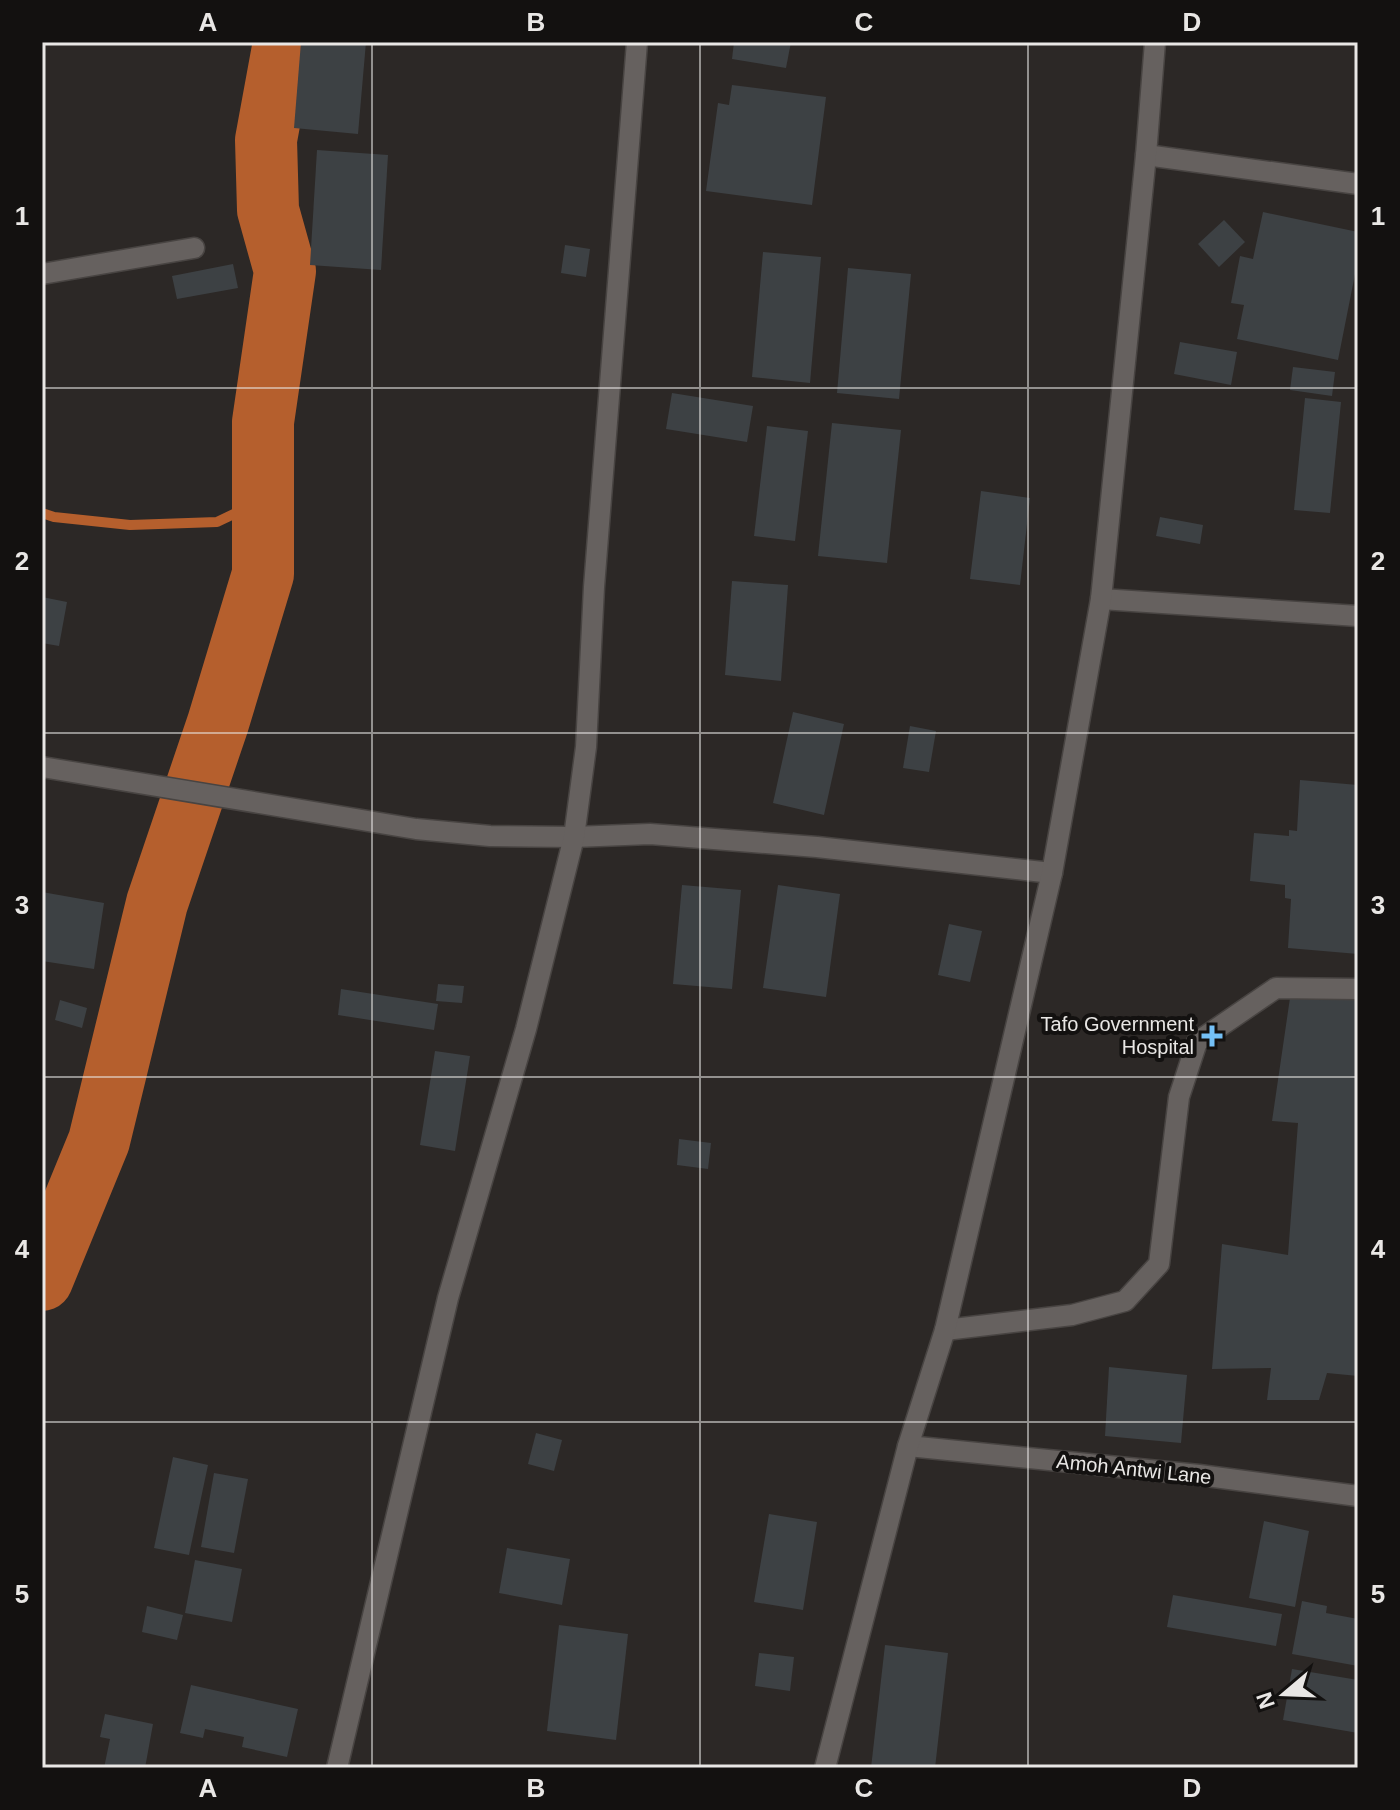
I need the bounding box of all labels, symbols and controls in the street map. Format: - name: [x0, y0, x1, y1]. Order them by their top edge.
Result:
- text: A: [199, 7, 218, 37]
- text: B: [527, 7, 545, 37]
- text: C: [855, 7, 874, 37]
- text: D: [1183, 7, 1201, 37]
- text: 1: [15, 201, 29, 231]
- text: 1: [1371, 201, 1385, 231]
- text: 2: [15, 546, 29, 576]
- text: 2: [1371, 546, 1385, 576]
- text: 3: [15, 890, 29, 920]
- text: 3: [1371, 890, 1385, 920]
- place label: Tafo Government Hospital: [1041, 1013, 1194, 1058]
- marker: Tafo Government Hospital: [1201, 1025, 1223, 1047]
- text: 4: [15, 1234, 30, 1264]
- text: 4: [1371, 1234, 1386, 1264]
- street label: Amoh Antwi Lane: [1055, 1450, 1213, 1488]
- text: 5: [15, 1579, 29, 1609]
- text: 5: [1371, 1579, 1385, 1609]
- north arrow: [1244, 1654, 1324, 1734]
- text: N: [1251, 1689, 1280, 1712]
- text: A: [199, 1773, 218, 1803]
- text: B: [527, 1773, 545, 1803]
- text: C: [855, 1773, 874, 1803]
- text: D: [1183, 1773, 1201, 1803]

